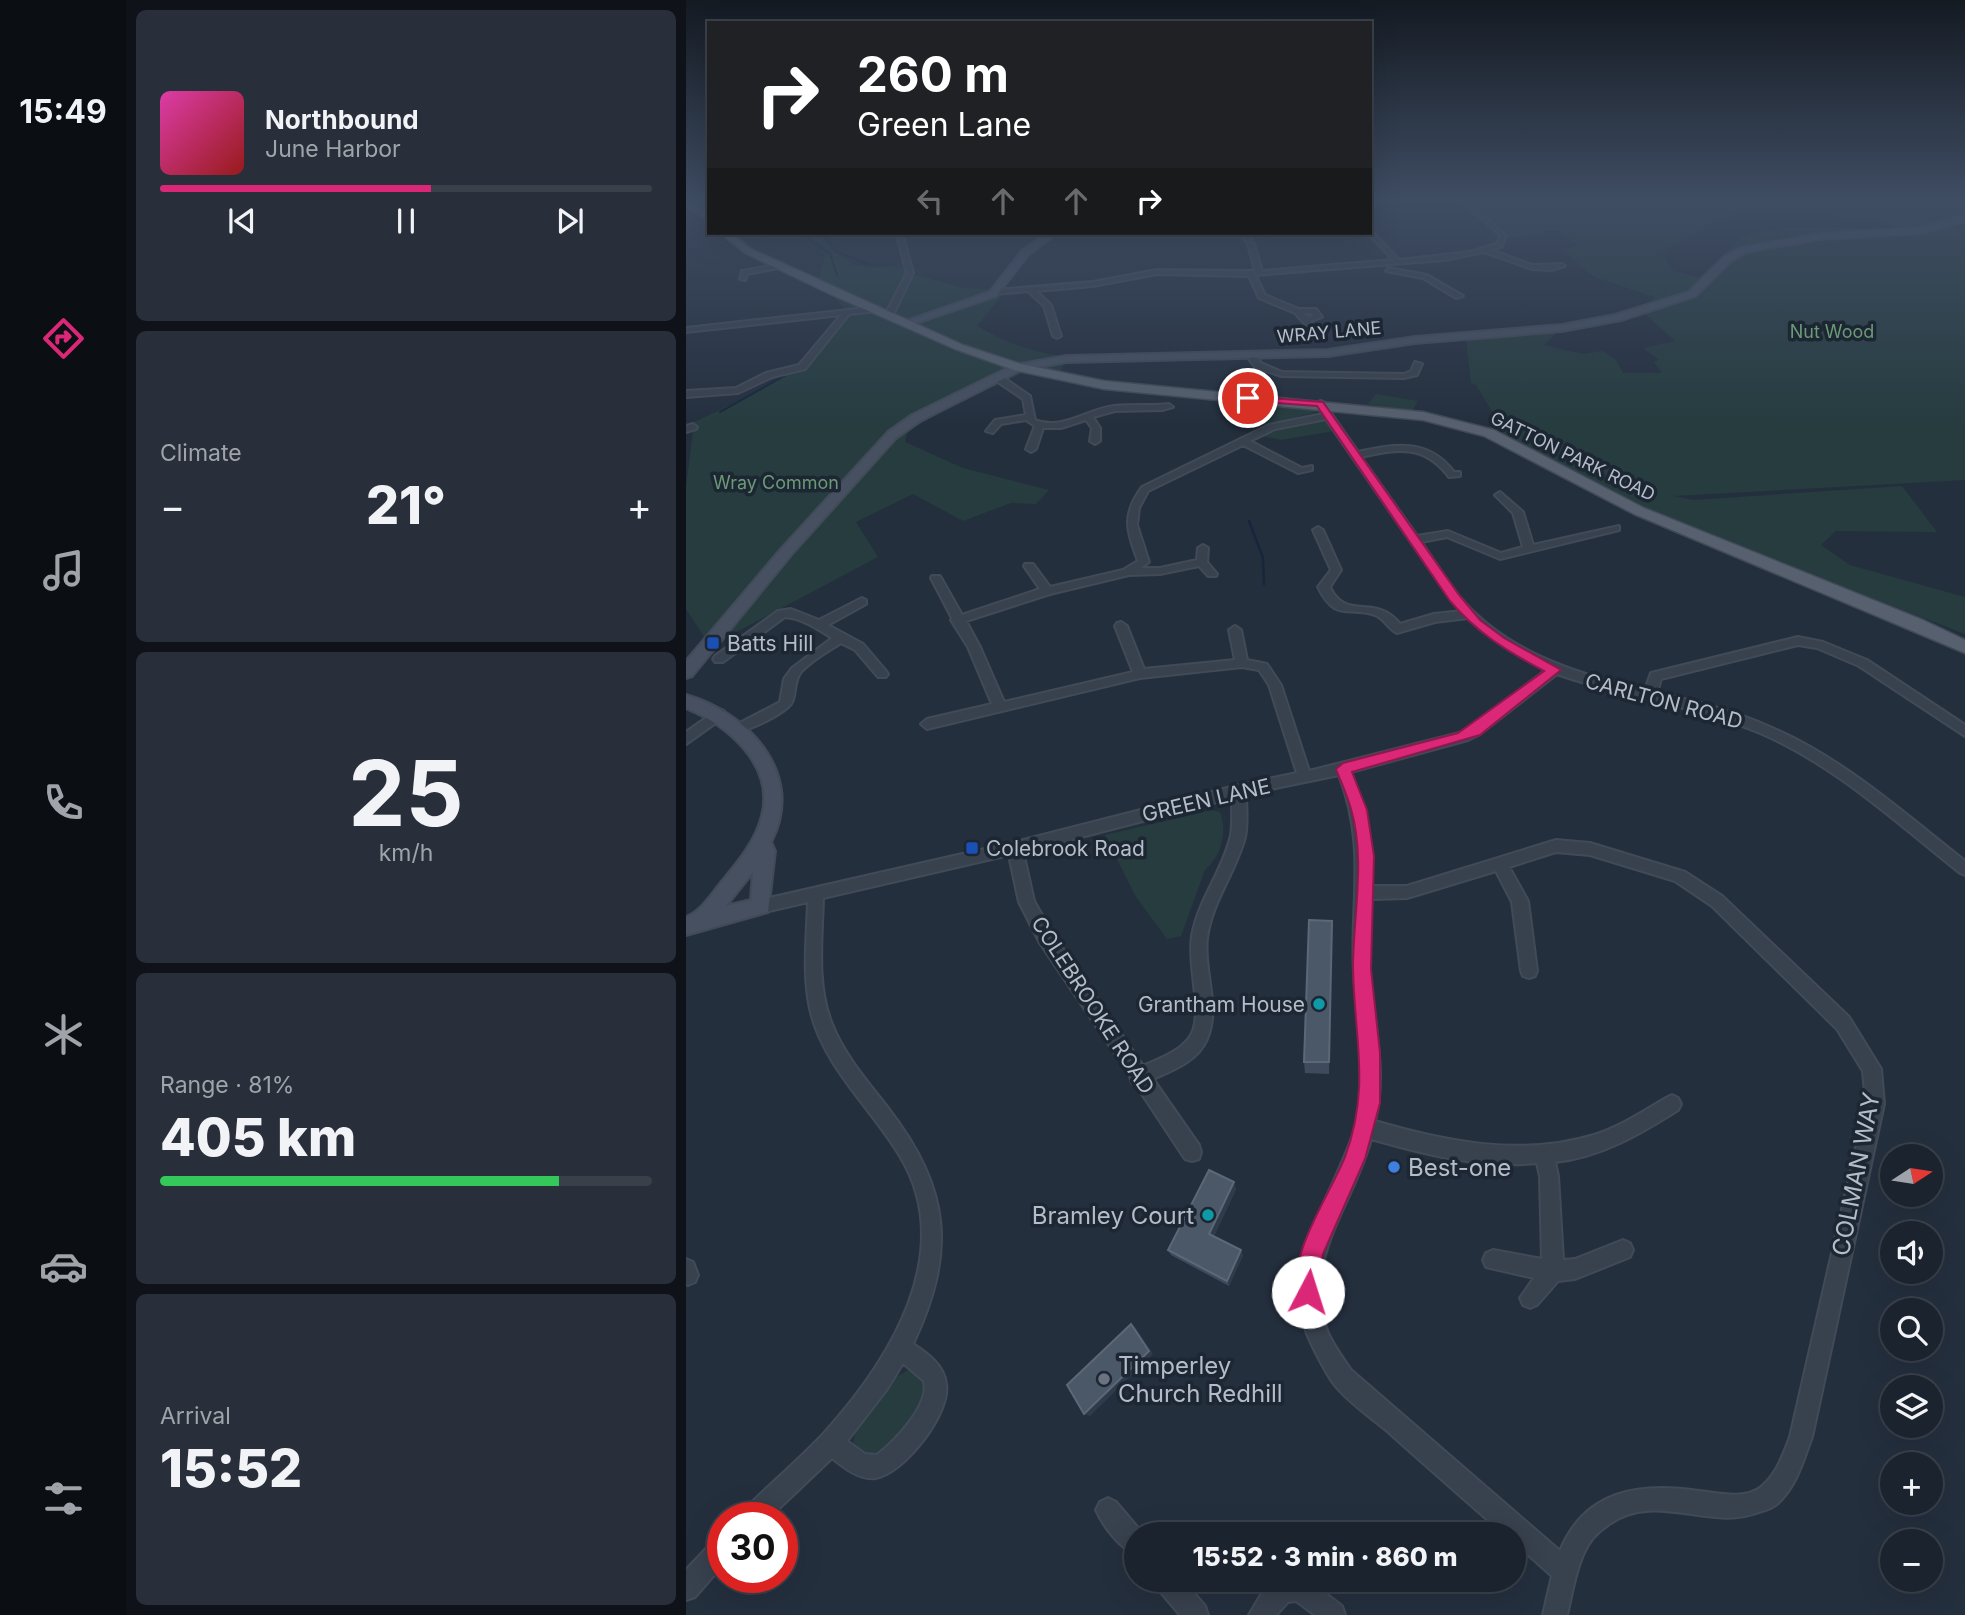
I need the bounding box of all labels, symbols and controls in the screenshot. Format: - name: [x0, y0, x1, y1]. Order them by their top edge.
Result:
- text: 260 m: [857, 45, 1009, 104]
- icon: right: [742, 49, 833, 140]
- text: 15:49: [19, 92, 107, 131]
- text: Northbound: [265, 104, 419, 135]
- text: Green Lane: [857, 105, 1031, 144]
- text: June Harbor: [265, 135, 401, 163]
- icon: left: [911, 182, 949, 220]
- icon: ahead: [984, 182, 1022, 220]
- icon: ahead: [1057, 182, 1095, 220]
- icon: right: [1130, 182, 1168, 220]
- icon: previous: [223, 202, 261, 240]
- icon: pause: [387, 202, 425, 240]
- icon: next: [551, 202, 589, 240]
- icon: directions: [39, 314, 88, 363]
- street label: WRAY LANE: [1276, 317, 1382, 347]
- park label: Nut Wood: [1790, 321, 1874, 342]
- pin: [1218, 368, 1278, 428]
- icon: arrive: [1229, 379, 1267, 417]
- street label: GATTON PARK ROAD: [1487, 407, 1659, 505]
- text: Climate: [160, 439, 242, 467]
- park label: Wray Common: [713, 472, 839, 493]
- text: 21°: [366, 474, 446, 537]
- text: −: [160, 483, 185, 529]
- text: +: [627, 483, 652, 529]
- icon: music: [39, 546, 88, 595]
- place label: Batts Hill: [727, 631, 813, 656]
- marker: Batts Hill: [705, 635, 721, 651]
- street label: CARLTON ROAD: [1583, 668, 1745, 734]
- text: 25: [348, 738, 464, 848]
- street label: GREEN LANE: [1139, 773, 1273, 827]
- icon: phone: [39, 778, 88, 827]
- place label: Colebrook Road: [986, 836, 1145, 861]
- text: km/h: [379, 839, 433, 867]
- marker: Colebrook Road: [964, 840, 980, 856]
- street label: COLEBROOKE ROAD: [1026, 912, 1160, 1098]
- place label: Grantham House: [1138, 992, 1305, 1017]
- marker: Grantham House: [1311, 996, 1327, 1012]
- icon: climate: [39, 1010, 88, 1059]
- text: Range · 81%: [160, 1071, 294, 1099]
- street label: COLMAN WAY: [1826, 1090, 1886, 1258]
- text: 405 km: [160, 1106, 356, 1169]
- north arrow: [1880, 1144, 1942, 1208]
- map controls: [1880, 1144, 1943, 1592]
- place label: Best-one: [1408, 1153, 1511, 1182]
- marker: Best-one: [1386, 1159, 1402, 1175]
- place label: Bramley Court: [1032, 1201, 1194, 1230]
- marker: Bramley Court: [1200, 1207, 1216, 1223]
- button: sound: [1880, 1221, 1943, 1284]
- icon: car: [39, 1242, 88, 1291]
- position arrow: [1271, 1255, 1345, 1329]
- button: search: [1880, 1298, 1943, 1361]
- place label: Timperley Church Redhill: [1118, 1351, 1283, 1408]
- marker: Timperley Church Redhill: [1096, 1371, 1112, 1387]
- button: layers: [1880, 1375, 1943, 1438]
- text: Arrival: [160, 1402, 231, 1430]
- text: 15:52: [160, 1437, 302, 1500]
- button: +: [1880, 1452, 1943, 1515]
- icon: filters: [39, 1474, 88, 1523]
- speed limit sign: 30: [707, 1502, 798, 1593]
- button: −: [1880, 1529, 1943, 1592]
- text: 15:52 · 3 min · 860 m: [1192, 1541, 1458, 1572]

